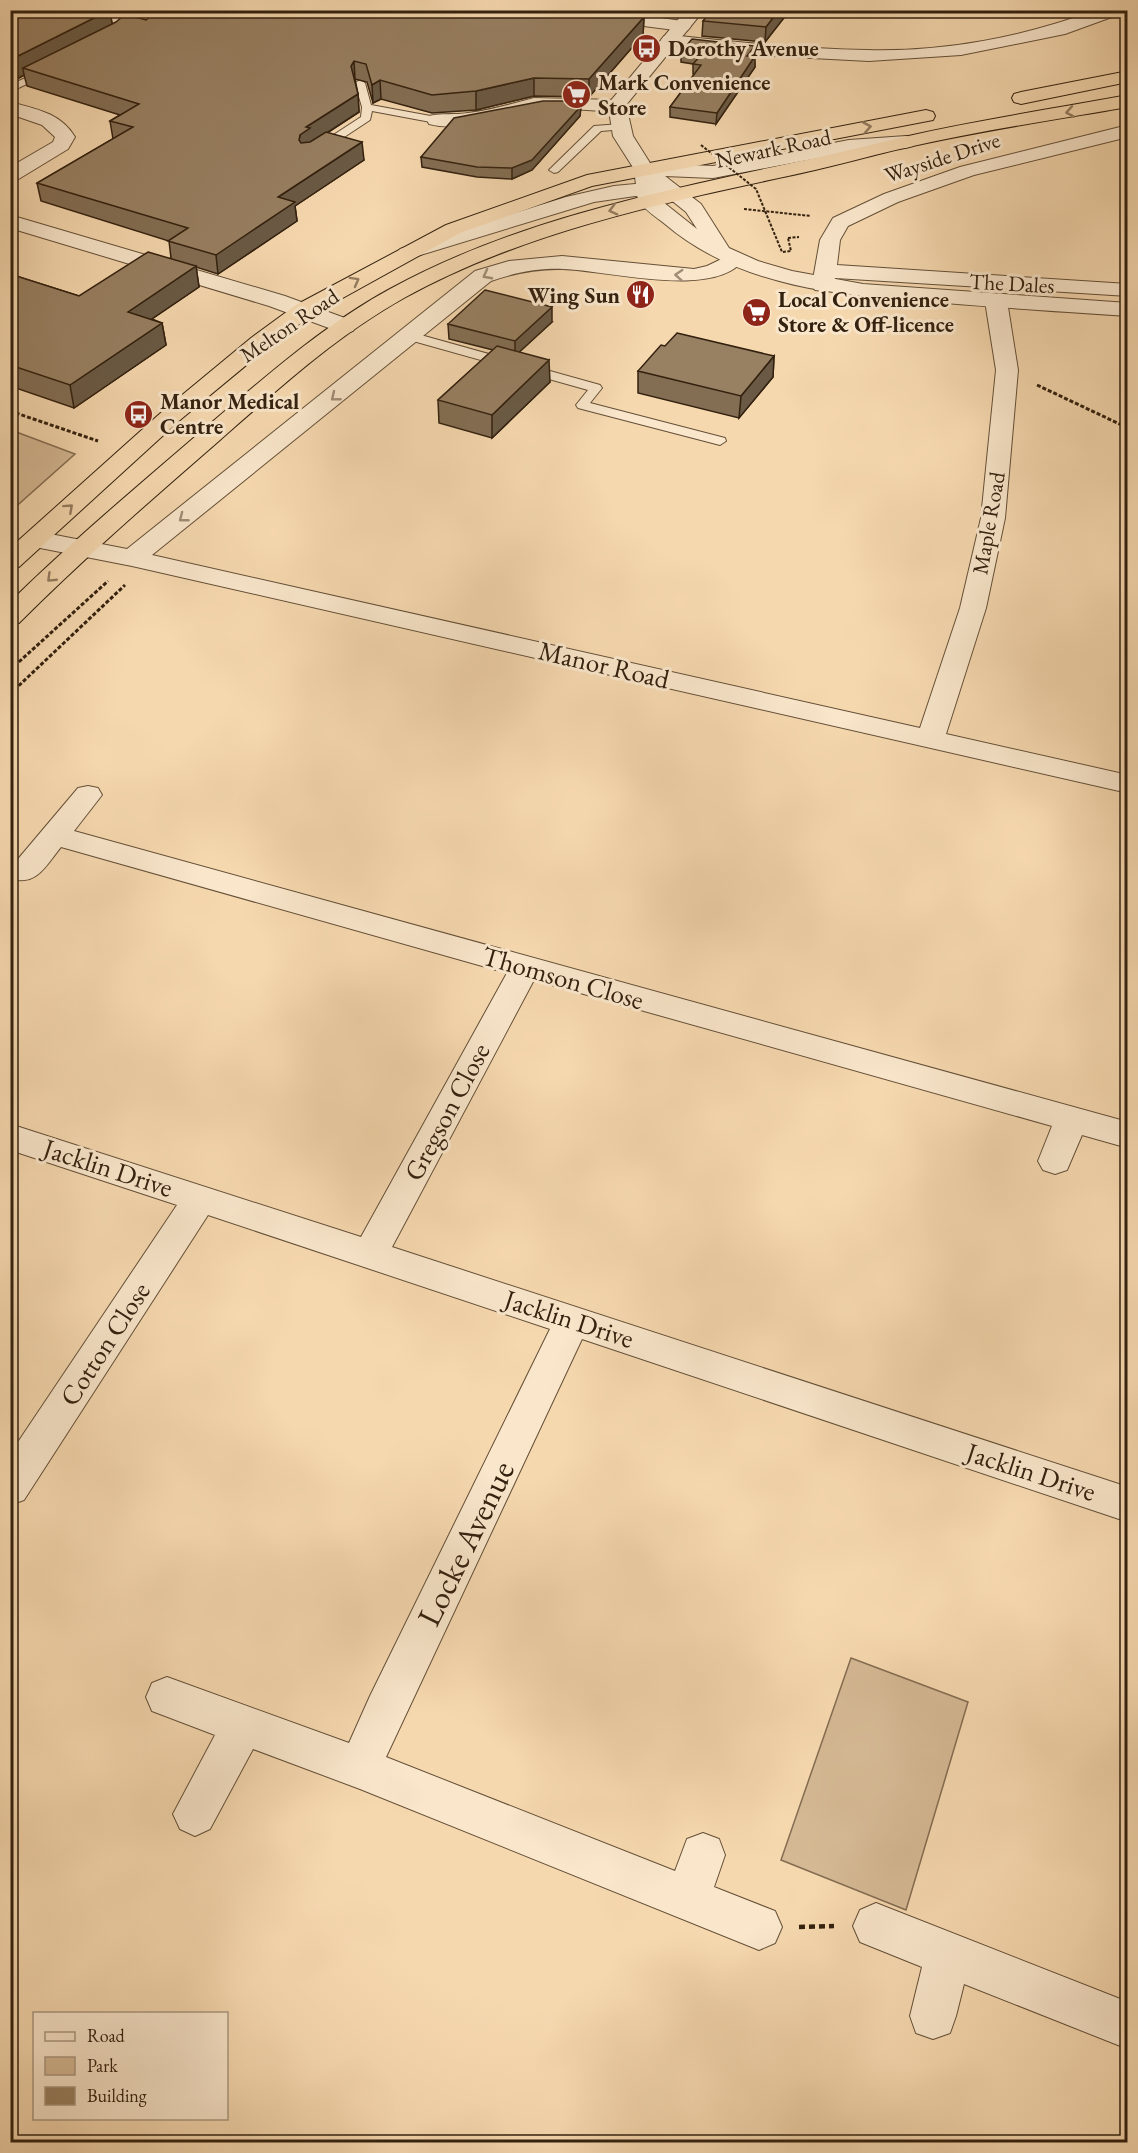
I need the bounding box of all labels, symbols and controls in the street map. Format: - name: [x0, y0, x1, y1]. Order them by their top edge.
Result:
- bus stop icon: Dorothy Avenue: [631, 32, 663, 64]
- place label: Dorothy Avenue: [668, 34, 819, 63]
- place label: Mark Convenience Store: [598, 68, 770, 122]
- supermarket icon: Mark Convenience Store: [561, 79, 593, 111]
- one-way arrow: [1065, 105, 1075, 118]
- one-way arrow: [862, 121, 872, 134]
- street label: Newark Road: [713, 122, 834, 175]
- street label: Wayside Drive: [881, 125, 1004, 190]
- one-way arrow: [608, 202, 618, 215]
- street label: The Dales: [969, 267, 1055, 300]
- one-way arrow: [483, 268, 494, 279]
- one-way arrow: [675, 268, 684, 281]
- one-way arrow: [349, 277, 359, 289]
- restaurant icon: Wing Sun: [625, 279, 657, 311]
- street label: Melton Road: [234, 281, 345, 369]
- place label: Wing Sun: [528, 281, 621, 310]
- place label: Local Convenience Store & Off-licence: [778, 285, 954, 339]
- supermarket icon: Local Convenience Store & Off-licence: [741, 296, 773, 328]
- place label: Manor Medical Centre: [160, 387, 299, 441]
- one-way arrow: [331, 389, 342, 400]
- bus stop icon: Manor Medical Centre: [123, 398, 155, 430]
- street label: Maple Road: [965, 469, 1012, 577]
- one-way arrow: [62, 504, 73, 515]
- one-way arrow: [178, 511, 189, 522]
- one-way arrow: [47, 570, 58, 581]
- street label: Manor Road: [535, 632, 673, 697]
- street label: Thomson Close: [478, 938, 648, 1017]
- street label: Gregson Close: [396, 1037, 497, 1187]
- street label: Jacklin Drive: [37, 1130, 177, 1205]
- street label: Cotton Close: [52, 1275, 158, 1412]
- street label: Jacklin Drive: [498, 1281, 638, 1356]
- street label: Jacklin Drive: [960, 1434, 1100, 1509]
- street label: Locke Avenue: [407, 1453, 524, 1633]
- legend: [33, 2012, 228, 2120]
- text: Road: [87, 2024, 126, 2047]
- text: Park: [87, 2054, 118, 2077]
- text: Building: [87, 2084, 147, 2107]

